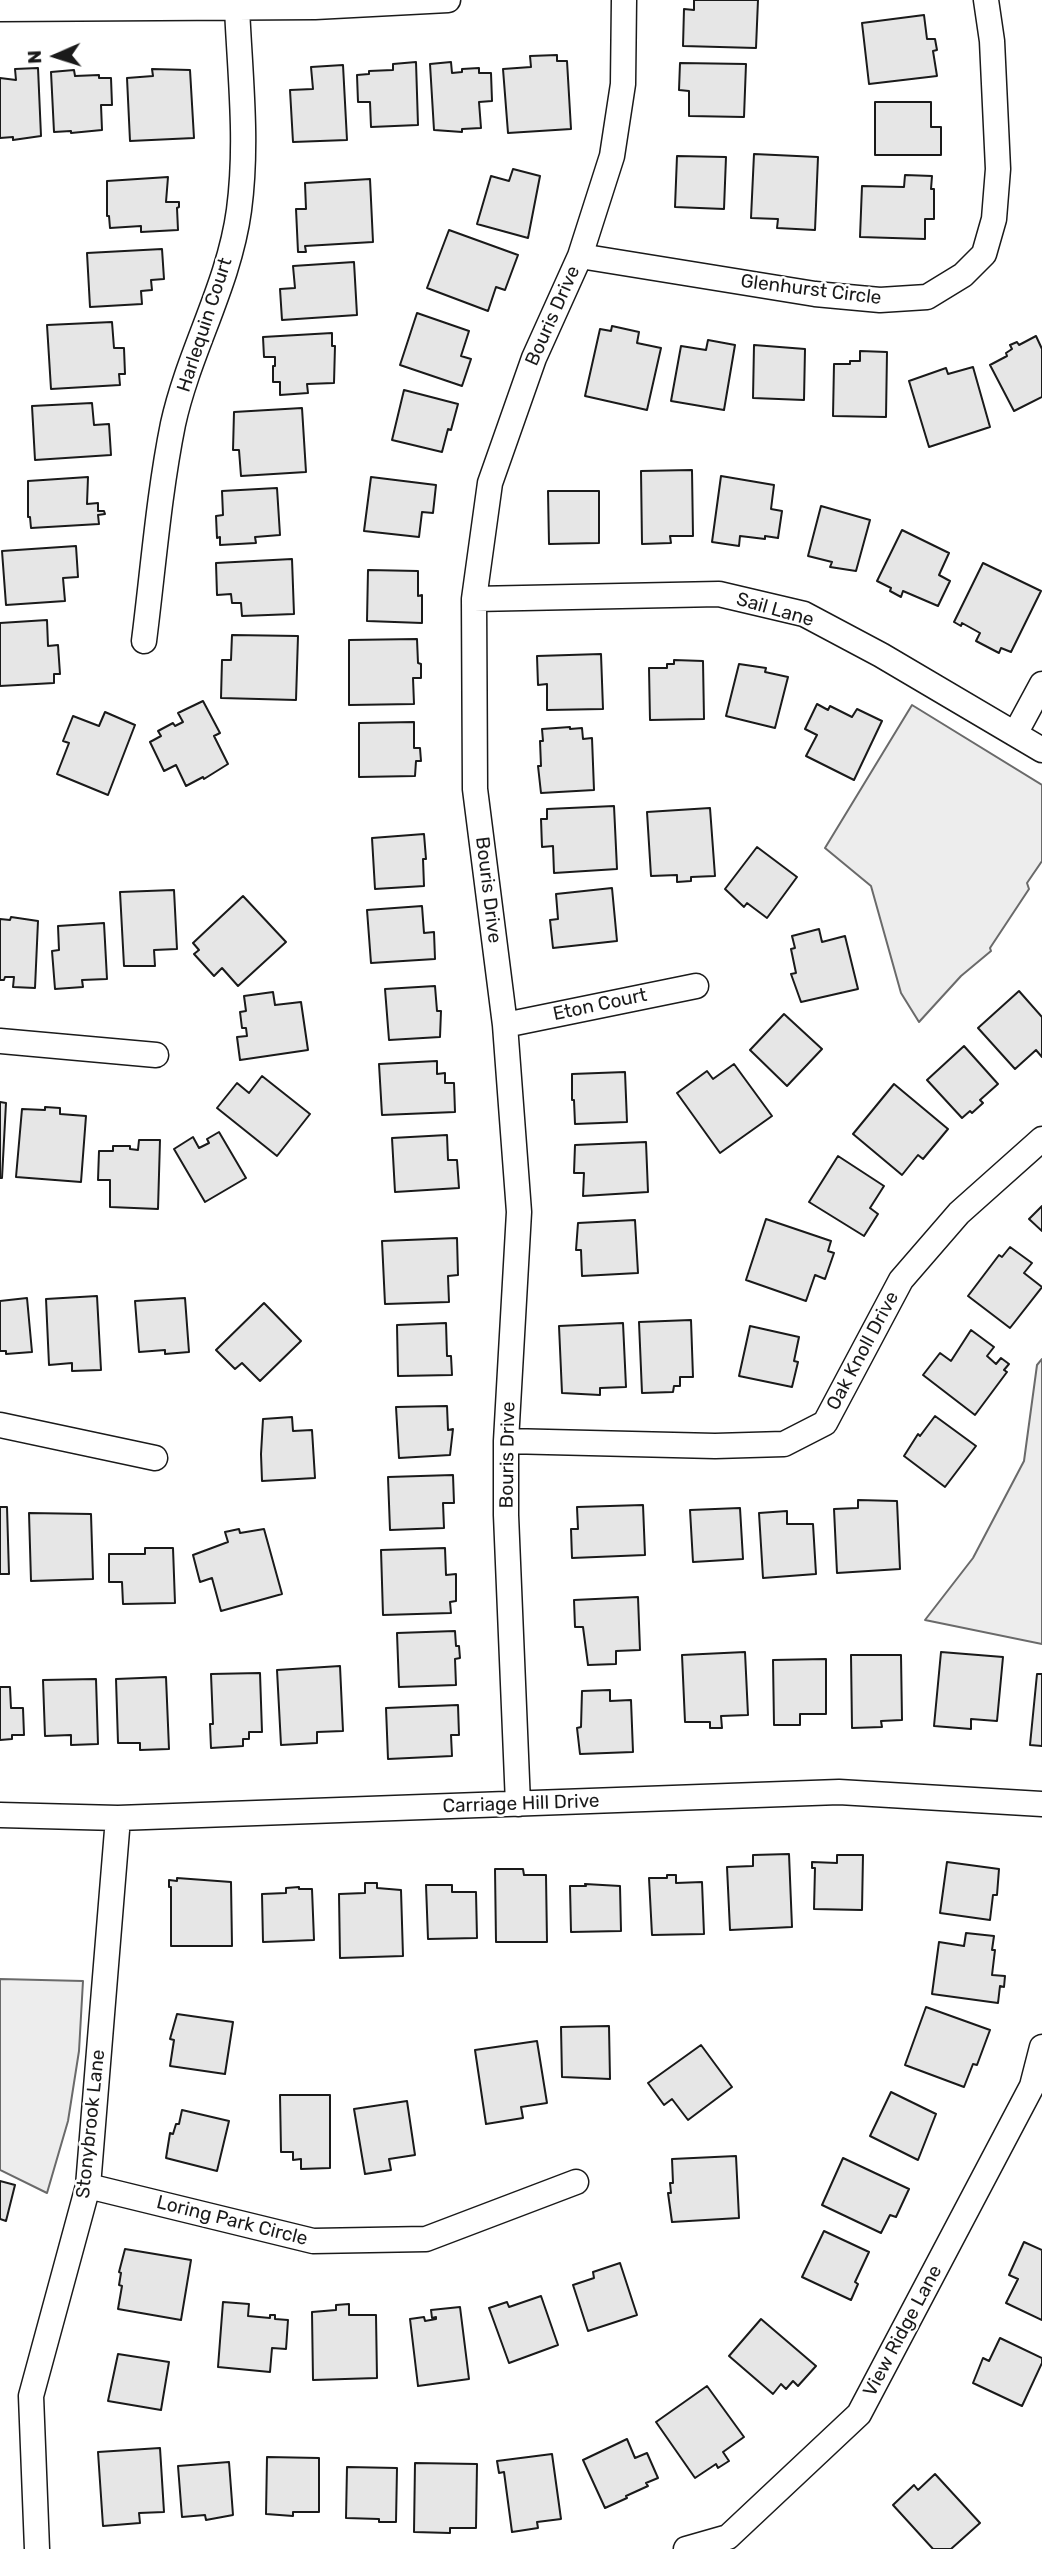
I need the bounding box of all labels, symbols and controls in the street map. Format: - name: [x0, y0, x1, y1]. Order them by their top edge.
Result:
- north arrow: [21, 21, 91, 91]
- text: N: [23, 50, 46, 65]
- street label: Harlequin Court: [173, 255, 237, 395]
- street label: Bouris Drive: [521, 263, 585, 369]
- street label: Glenhurst Circle: [739, 270, 883, 310]
- street label: Sail Lane: [734, 588, 816, 632]
- street label: Bouris Drive: [470, 836, 506, 944]
- street label: Eton Court: [551, 984, 649, 1026]
- street label: Oak Knoll Drive: [822, 1288, 904, 1414]
- street label: Bouris Drive: [496, 1401, 520, 1509]
- street label: Carriage Hill Drive: [442, 1790, 600, 1818]
- street label: Stonybrook Lane: [72, 2048, 110, 2200]
- street label: Loring Park Circle: [154, 2191, 310, 2251]
- street label: View Ridge Lane: [859, 2261, 947, 2401]

